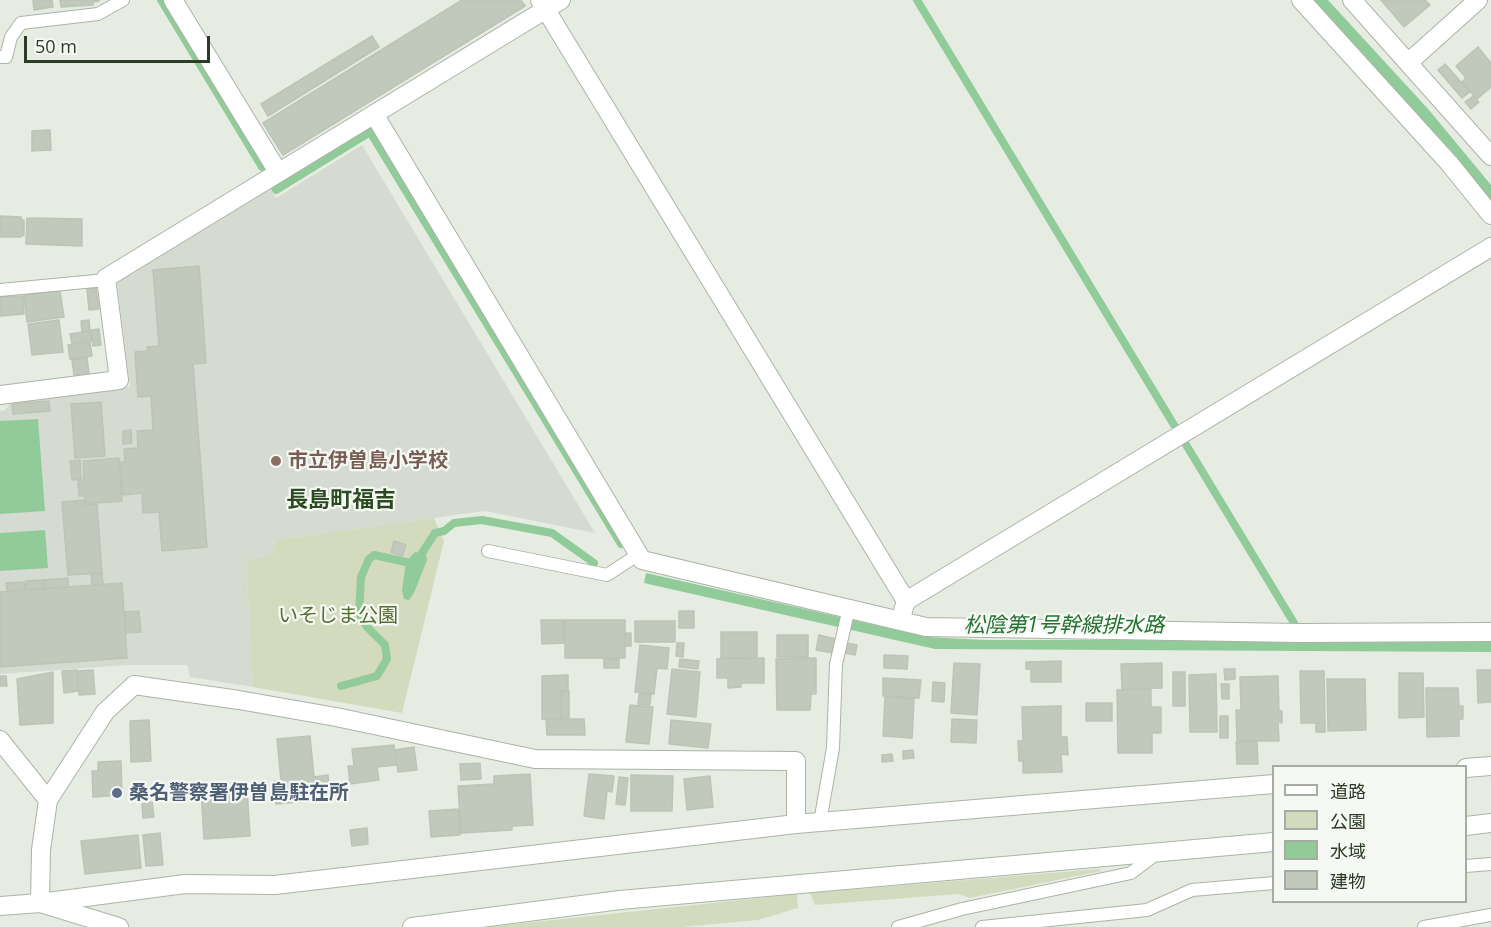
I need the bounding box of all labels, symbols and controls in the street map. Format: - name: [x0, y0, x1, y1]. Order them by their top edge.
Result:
- scale bar: [27, 24, 213, 62]
- text: 50 m: [35, 34, 77, 58]
- place label: 市立伊曽島小学校: [288, 449, 448, 473]
- marker: 市立伊曽島小学校: [269, 454, 283, 468]
- district label: 長島町福吉: [286, 488, 396, 514]
- park label: いそじま公園: [278, 604, 398, 628]
- water label: 松陰第1号幹線排水路: [964, 613, 1164, 639]
- legend: [1272, 765, 1467, 903]
- text: 道路: [1330, 779, 1366, 803]
- place label: 桑名警察署伊曽島駐在所: [129, 781, 349, 805]
- marker: 桑名警察署伊曽島駐在所: [110, 786, 124, 800]
- text: 公園: [1330, 809, 1366, 833]
- text: 水域: [1330, 839, 1366, 863]
- text: 建物: [1330, 869, 1366, 893]

